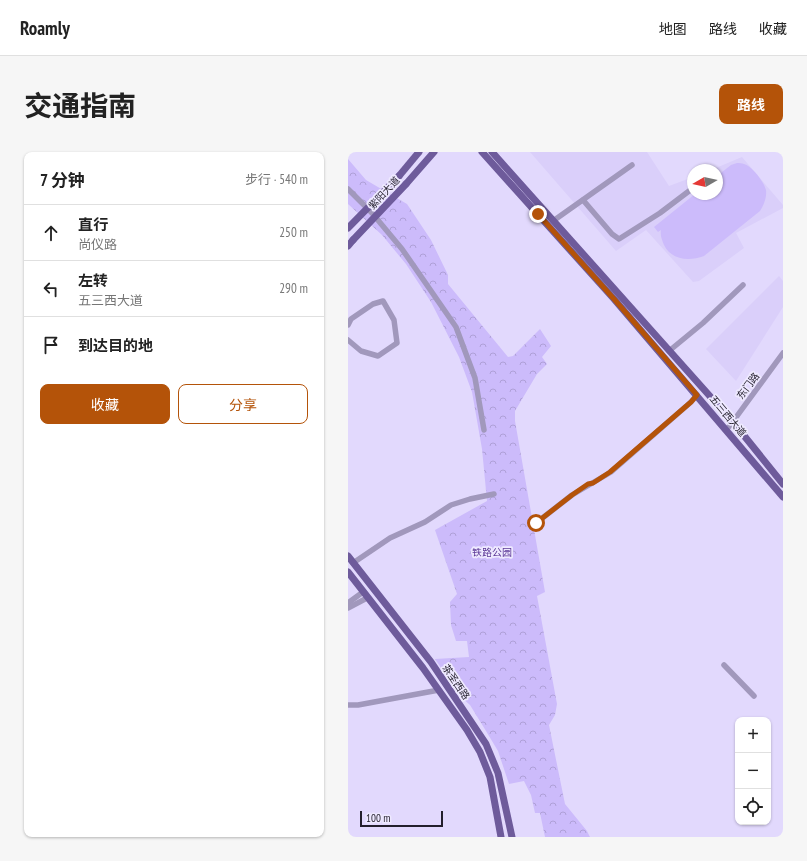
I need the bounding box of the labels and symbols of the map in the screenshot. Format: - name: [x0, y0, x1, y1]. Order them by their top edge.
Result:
- north arrow: [687, 164, 723, 200]
- street label: 紫阳大道: [366, 174, 402, 212]
- route end: [529, 205, 547, 223]
- street label: 东门路: [734, 370, 762, 402]
- street label: 五三西大道: [707, 393, 749, 439]
- route start: [527, 514, 545, 532]
- park label: 铁路公园: [472, 546, 512, 559]
- street label: 茶圣西路: [439, 662, 473, 702]
- scale bar: [360, 809, 443, 828]

